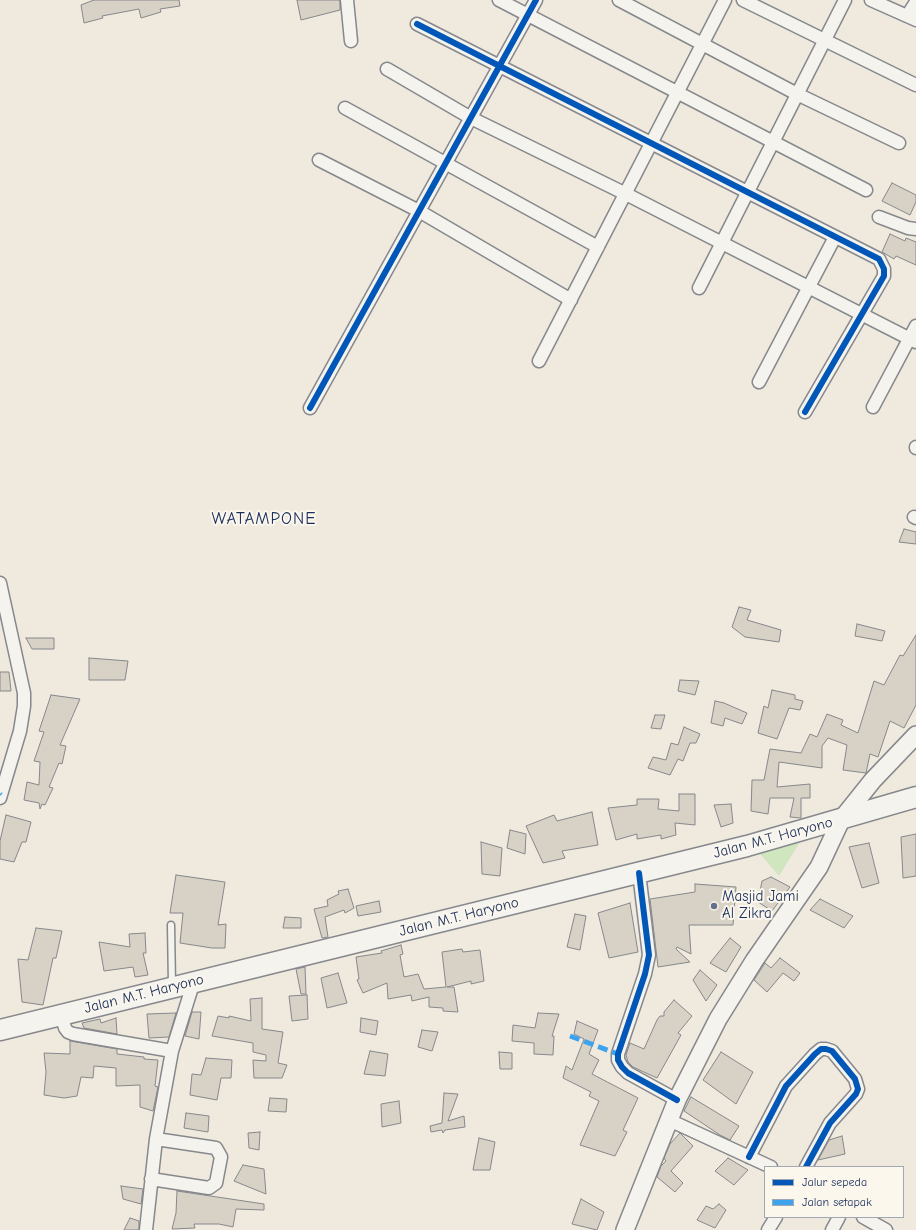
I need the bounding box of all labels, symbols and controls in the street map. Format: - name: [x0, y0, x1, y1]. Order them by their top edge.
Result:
- district label: WATAMPONE: [212, 509, 316, 529]
- street label: Jalan M.T. Haryono: [711, 813, 835, 863]
- place label: Masjid Jami Al Zikra: [722, 888, 799, 923]
- street label: Jalan M.T. Haryono: [397, 893, 521, 941]
- marker: Masjid Jami Al Zikra: [709, 901, 719, 911]
- street label: Jalan M.T. Haryono: [82, 970, 206, 1018]
- legend: [764, 1166, 904, 1218]
- text: Jalur sepeda: [802, 1175, 867, 1189]
- text: Jalan setapak: [802, 1195, 872, 1209]

